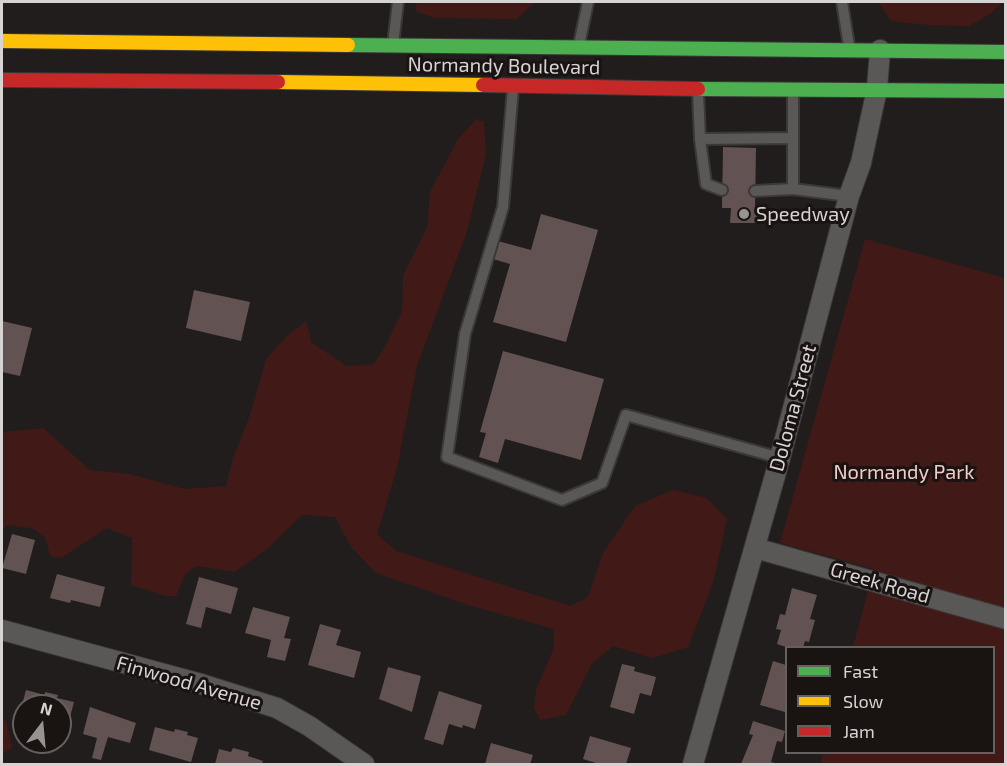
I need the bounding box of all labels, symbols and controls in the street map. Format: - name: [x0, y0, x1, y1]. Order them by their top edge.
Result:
- street label: Normandy Boulevard: [407, 52, 601, 80]
- place label: Speedway: [756, 202, 850, 226]
- marker: Speedway: [737, 207, 751, 221]
- street label: Doloma Street: [765, 342, 821, 474]
- park label: Normandy Park: [834, 460, 974, 484]
- street label: Greek Road: [827, 557, 933, 609]
- legend: [785, 646, 995, 754]
- street label: Finwood Avenue: [114, 651, 264, 715]
- text: Fast: [843, 660, 878, 682]
- text: Slow: [843, 690, 883, 712]
- north arrow: [12, 694, 72, 754]
- text: N: [38, 697, 55, 719]
- text: Jam: [843, 720, 875, 742]

